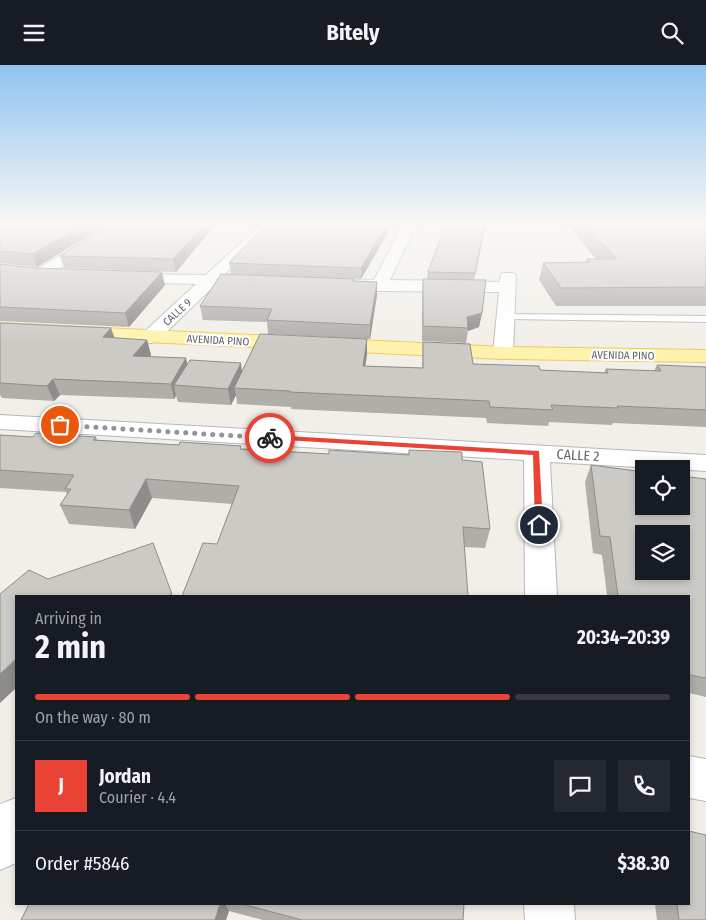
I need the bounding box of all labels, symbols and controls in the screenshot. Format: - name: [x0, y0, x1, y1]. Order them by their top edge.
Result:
- icon: menu: [20, 19, 48, 47]
- text: Bitely: [327, 19, 379, 46]
- icon: search: [658, 19, 686, 47]
- street label: CALLE 9: [160, 296, 194, 329]
- street label: AVENIDA PINO: [186, 332, 250, 349]
- street label: AVENIDA PINO: [591, 348, 655, 363]
- pin: [39, 404, 81, 446]
- icon: bag: [46, 411, 74, 439]
- courier: [245, 413, 295, 463]
- icon: bike: [256, 424, 284, 452]
- street label: CALLE 2: [556, 446, 600, 465]
- map controls: [635, 460, 690, 580]
- button: locate: [635, 460, 690, 515]
- pin: [518, 504, 560, 546]
- icon: home: [525, 511, 553, 539]
- button: layers: [635, 525, 690, 580]
- text: Arriving in: [35, 609, 102, 628]
- text: 20:34–20:39: [577, 626, 670, 649]
- text: 2 min: [35, 628, 106, 666]
- text: On the way · 80 m: [35, 708, 151, 727]
- button: chat: [554, 760, 606, 812]
- button: phone: [618, 760, 670, 812]
- text: Jordan: [99, 765, 151, 788]
- text: J: [58, 774, 64, 797]
- text: Courier · 4.4: [99, 788, 176, 807]
- text: Order #5846: [35, 852, 130, 875]
- text: $38.30: [618, 852, 670, 875]

